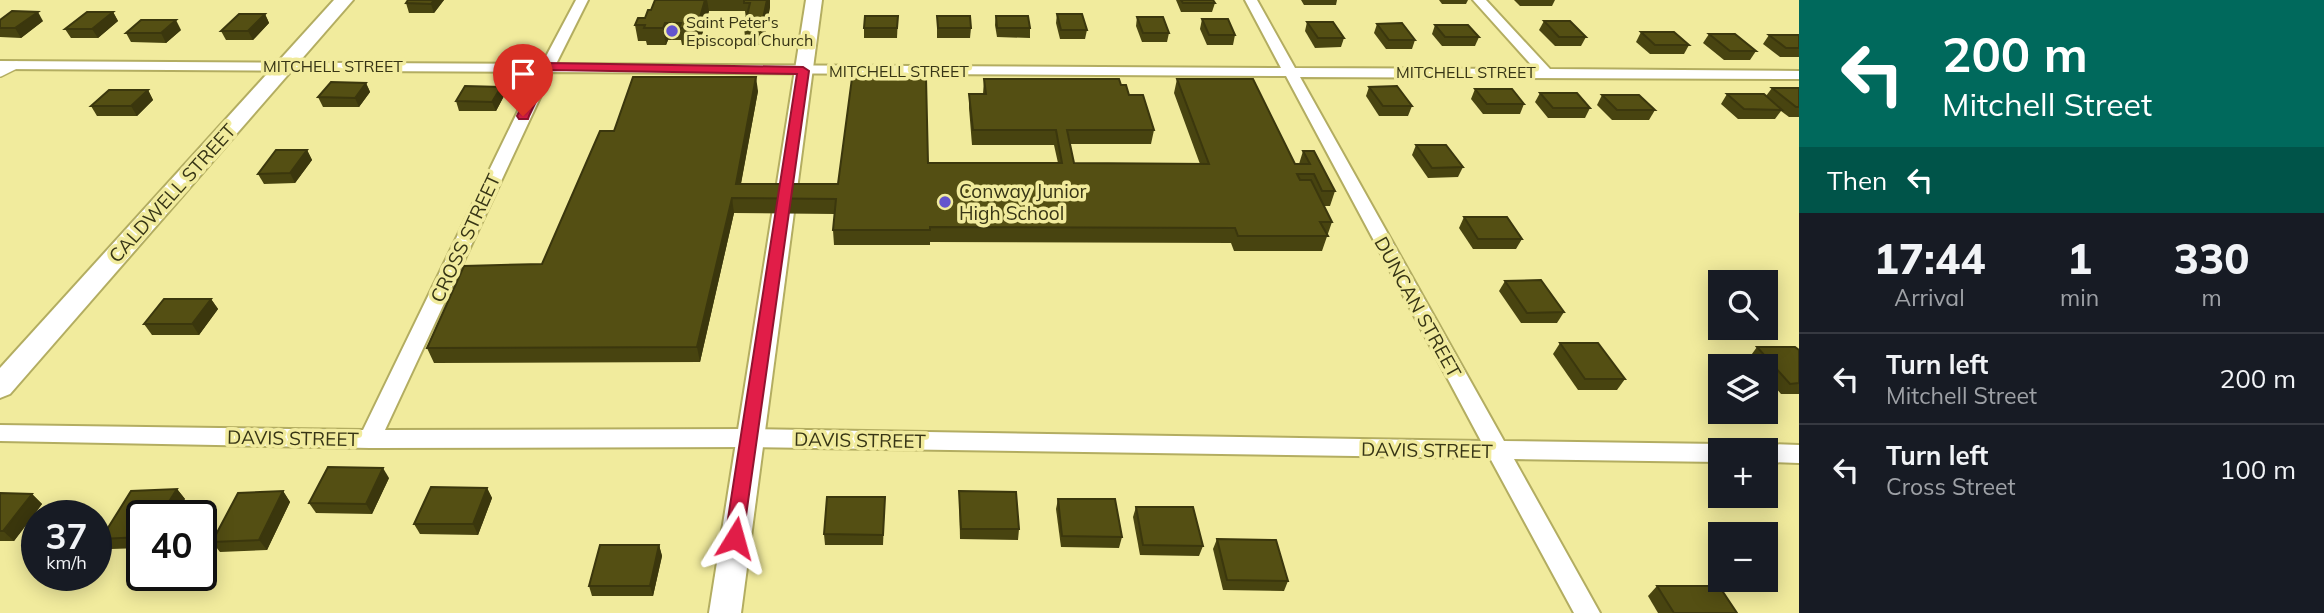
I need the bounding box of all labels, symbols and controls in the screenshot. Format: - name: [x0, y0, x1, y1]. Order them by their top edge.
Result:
- place label: Saint Peter's Episcopal Church: [686, 12, 813, 50]
- marker: Saint Peter's Episcopal Church: [664, 23, 680, 39]
- text: 200 m: [1942, 23, 2088, 84]
- icon: left: [1827, 28, 1918, 119]
- pin: [493, 44, 553, 116]
- icon: arrive: [504, 55, 542, 93]
- street label: MITCHELL STREET: [263, 56, 403, 76]
- street label: MITCHELL STREET: [829, 61, 969, 81]
- street label: MITCHELL STREET: [1396, 62, 1536, 82]
- text: Mitchell Street: [1942, 84, 2152, 124]
- street label: CALDWELL STREET: [103, 118, 241, 267]
- icon: left: [1901, 161, 1939, 199]
- text: Then: [1827, 164, 1887, 197]
- street label: CROSS STREET: [425, 169, 505, 306]
- place label: Conway Junior High School: [959, 179, 1087, 225]
- marker: Conway Junior High School: [937, 194, 953, 210]
- street label: DUNCAN STREET: [1369, 232, 1467, 382]
- text: 17:44: [1874, 232, 1985, 285]
- text: 1: [2067, 232, 2092, 285]
- text: 330: [2174, 232, 2249, 285]
- map controls: [1708, 270, 1778, 592]
- button: search: [1708, 270, 1778, 340]
- text: Arrival: [1894, 283, 1965, 312]
- text: min: [2060, 283, 2099, 312]
- text: m: [2201, 283, 2222, 312]
- text: Turn left: [1886, 348, 1988, 381]
- button: layers: [1708, 354, 1778, 424]
- icon: left: [1827, 360, 1865, 398]
- text: 200 m: [2220, 362, 2296, 395]
- text: Mitchell Street: [1886, 381, 2037, 410]
- street label: DAVIS STREET: [227, 425, 360, 451]
- street label: DAVIS STREET: [794, 427, 927, 453]
- street label: DAVIS STREET: [1361, 437, 1494, 463]
- button: +: [1708, 438, 1778, 508]
- text: Turn left: [1886, 439, 1988, 472]
- icon: left: [1827, 451, 1865, 489]
- text: 100 m: [2220, 453, 2296, 486]
- text: Cross Street: [1886, 472, 2016, 501]
- speed limit sign: 40: [126, 500, 217, 591]
- position arrow: [698, 501, 772, 575]
- text: 37: [45, 514, 88, 558]
- button: −: [1708, 522, 1778, 592]
- text: km/h: [46, 551, 87, 574]

